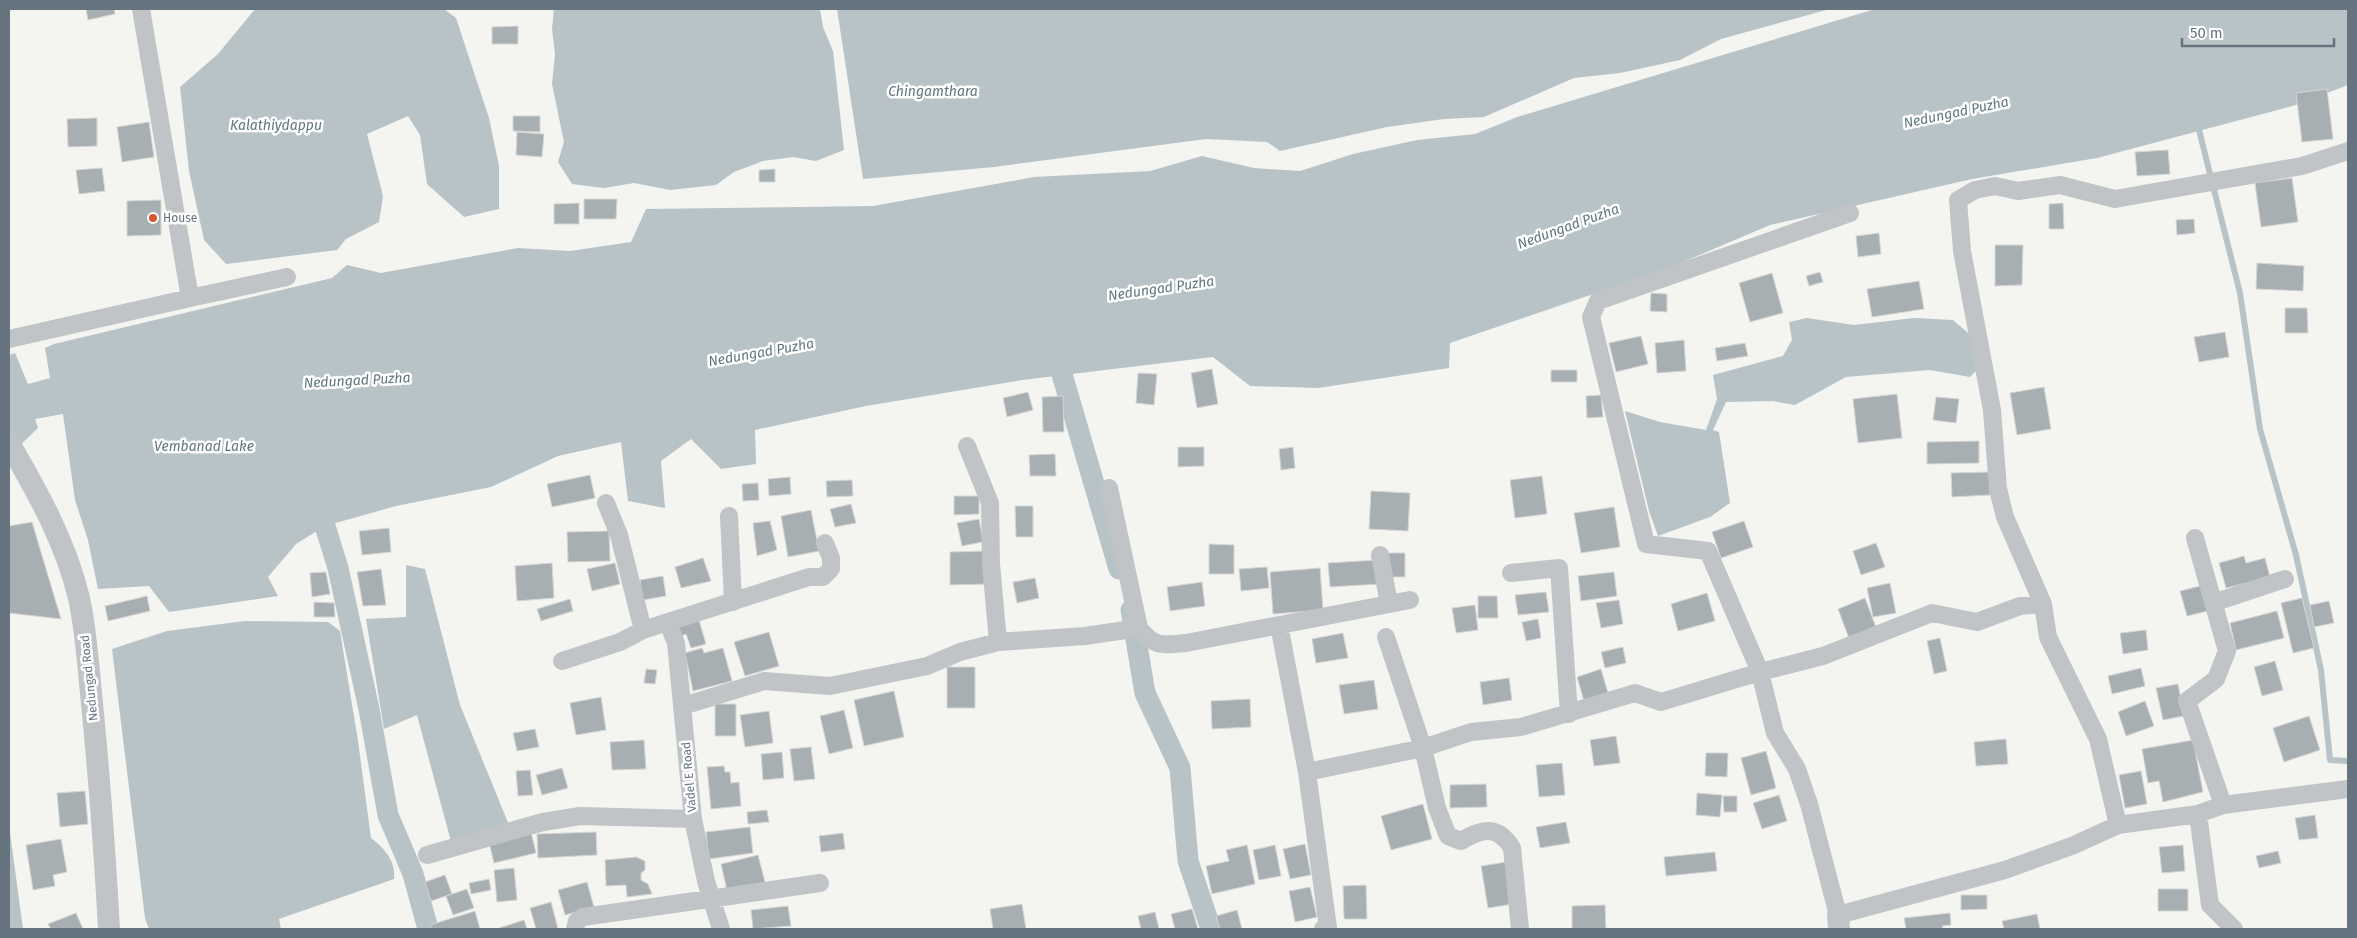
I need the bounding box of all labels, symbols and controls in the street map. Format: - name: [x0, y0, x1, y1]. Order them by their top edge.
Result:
- scale bar: [2182, 15, 2334, 47]
- text: 50 m: [2190, 24, 2223, 42]
- water label: Chingamthara: [888, 83, 978, 100]
- water label: Nedungad Puzha: [1902, 93, 2010, 132]
- water label: Kalathiydappu: [230, 117, 322, 134]
- water label: Nedungad Puzha: [1515, 200, 1621, 253]
- place label: House: [163, 211, 197, 225]
- marker: House: [147, 212, 159, 224]
- water label: Nedungad Puzha: [1107, 273, 1215, 304]
- water label: Nedungad Puzha: [707, 335, 815, 370]
- water label: Nedungad Puzha: [303, 369, 411, 392]
- water label: Vembanad Lake: [154, 438, 254, 455]
- street label: Nedungad Road: [78, 634, 100, 722]
- street label: Vadel E Road: [679, 741, 699, 813]

